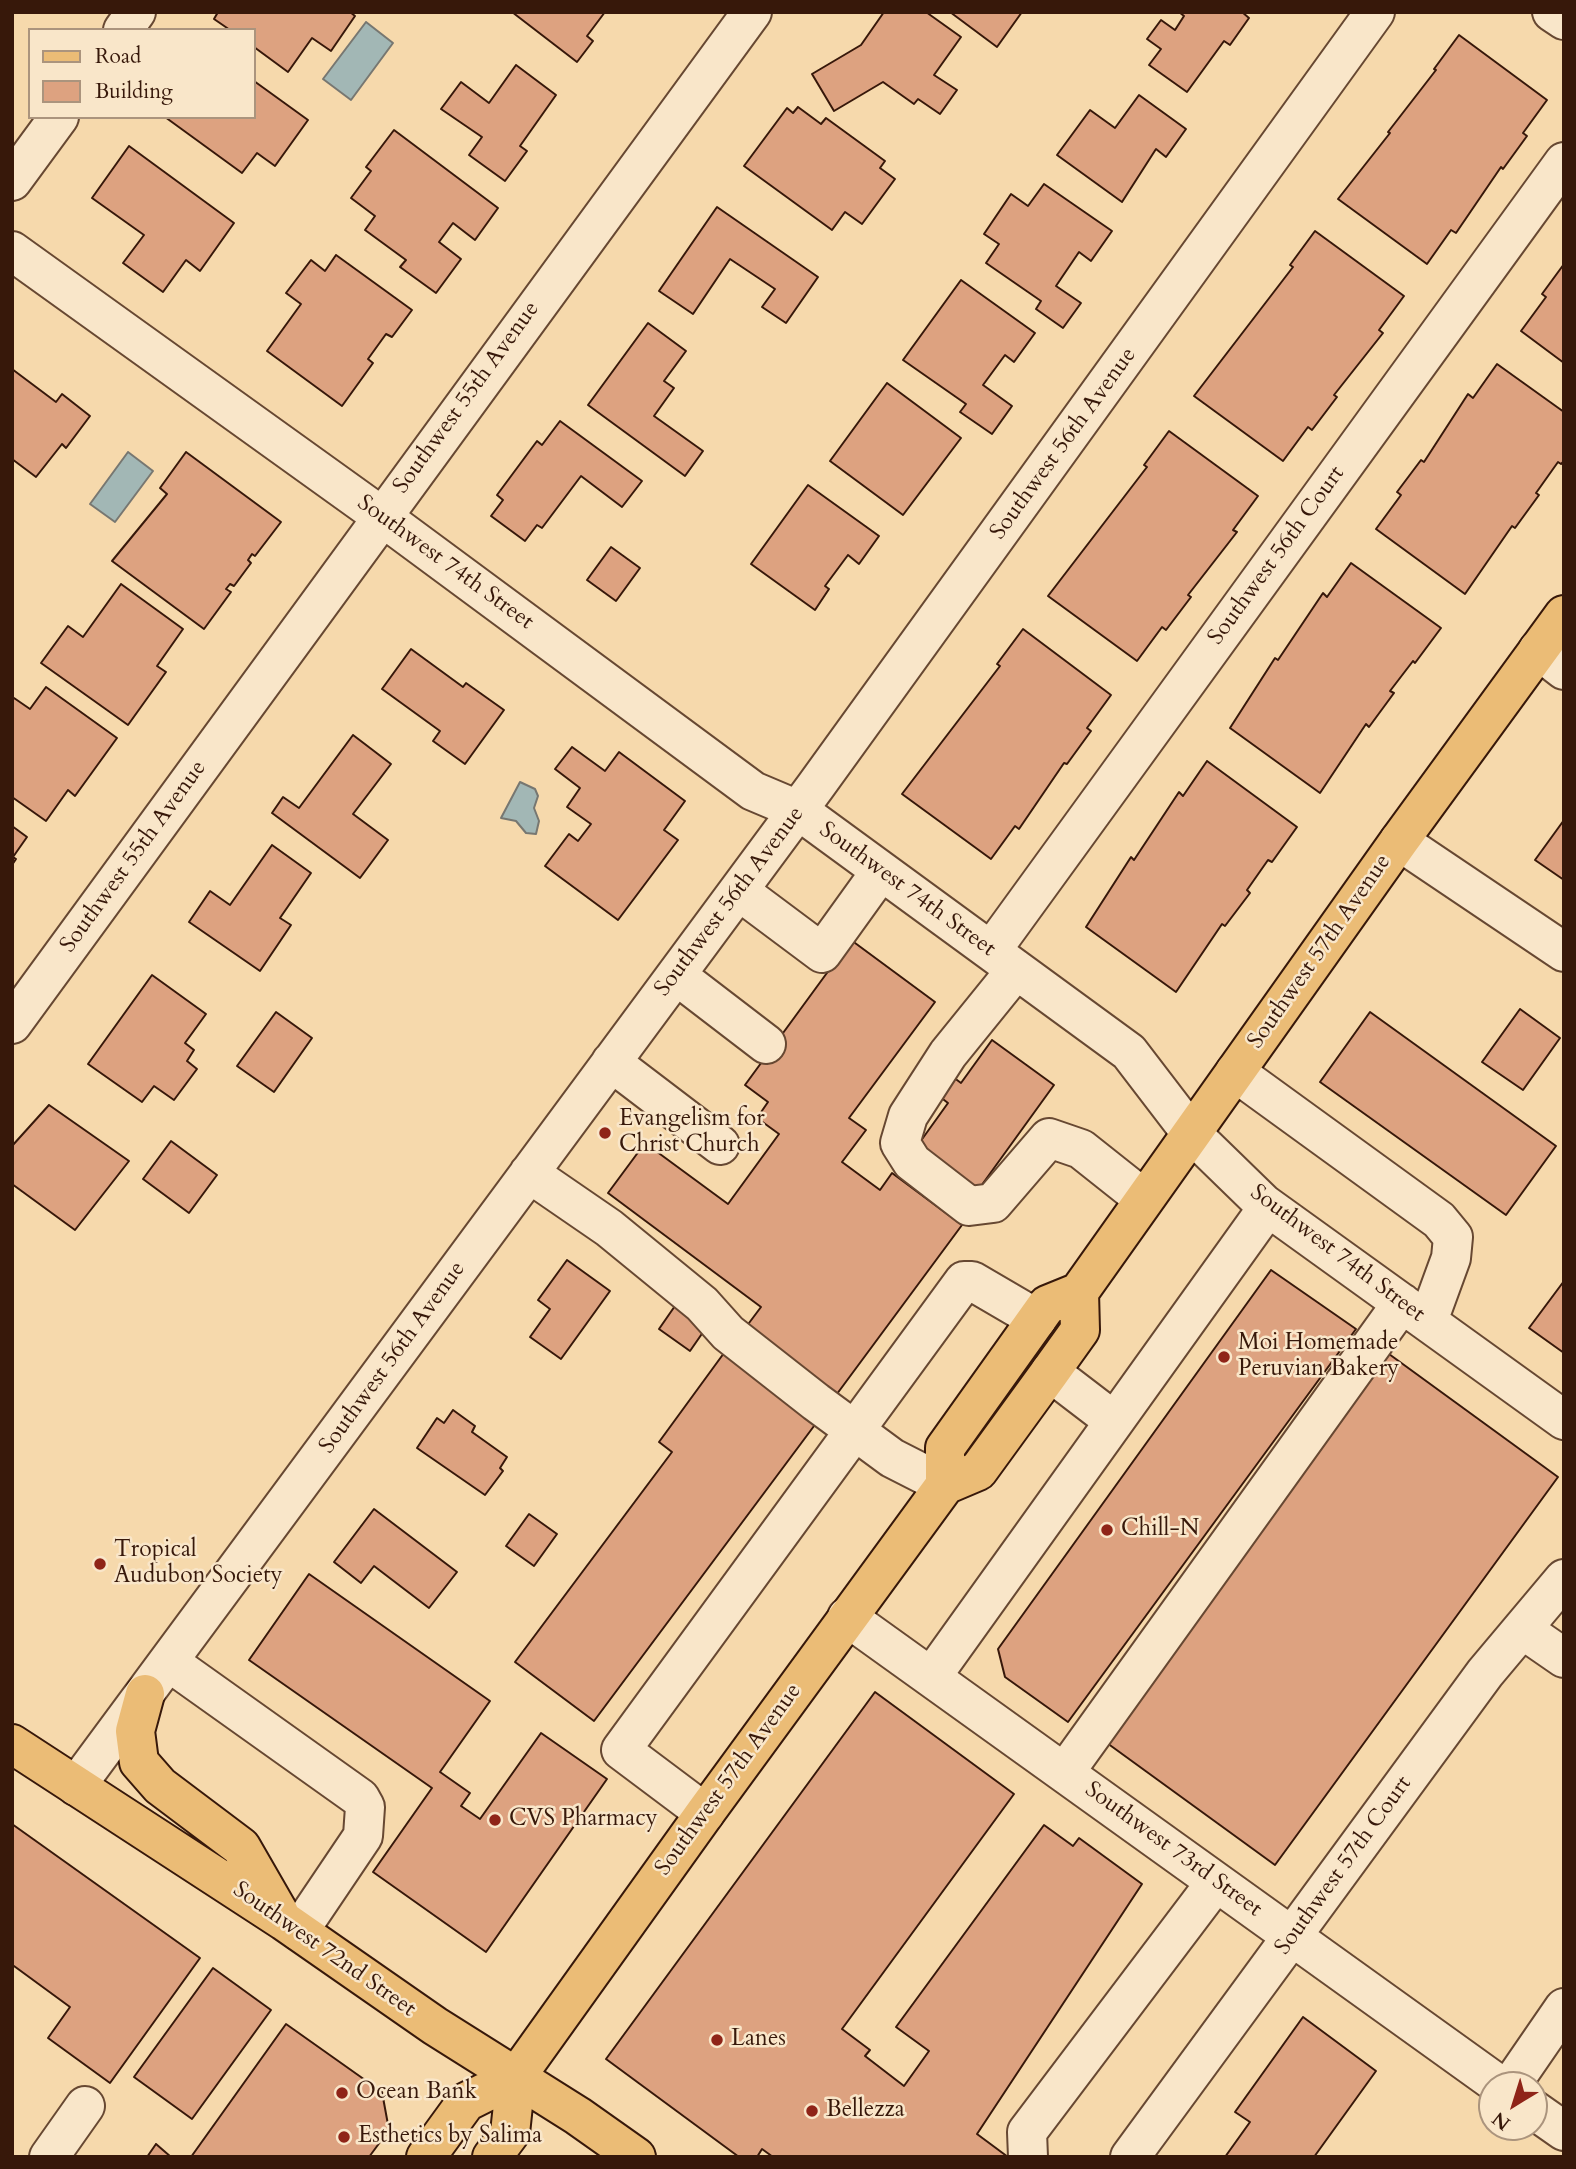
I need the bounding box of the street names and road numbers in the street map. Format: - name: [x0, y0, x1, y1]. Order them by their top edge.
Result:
- street label: Southwest 55th Avenue: [388, 297, 546, 499]
- street label: Southwest 56th Avenue: [985, 343, 1143, 545]
- street label: Southwest 56th Court: [1203, 461, 1351, 651]
- street label: Southwest 74th Street: [351, 490, 539, 636]
- street label: Southwest 55th Avenue: [55, 756, 213, 958]
- street label: Southwest 56th Avenue: [650, 802, 810, 1002]
- street label: Southwest 74th Street: [813, 817, 1001, 963]
- street label: Southwest 57th Avenue: [1243, 850, 1397, 1054]
- street label: Southwest 74th Street: [1244, 1179, 1430, 1329]
- street label: Southwest 56th Avenue: [314, 1257, 472, 1459]
- street label: Southwest 57th Avenue: [650, 1679, 808, 1881]
- street label: Southwest 57th Court: [1270, 1771, 1418, 1961]
- street label: Southwest 73rd Street: [1079, 1776, 1267, 1924]
- street label: Southwest 72nd Street: [227, 1876, 421, 2024]

